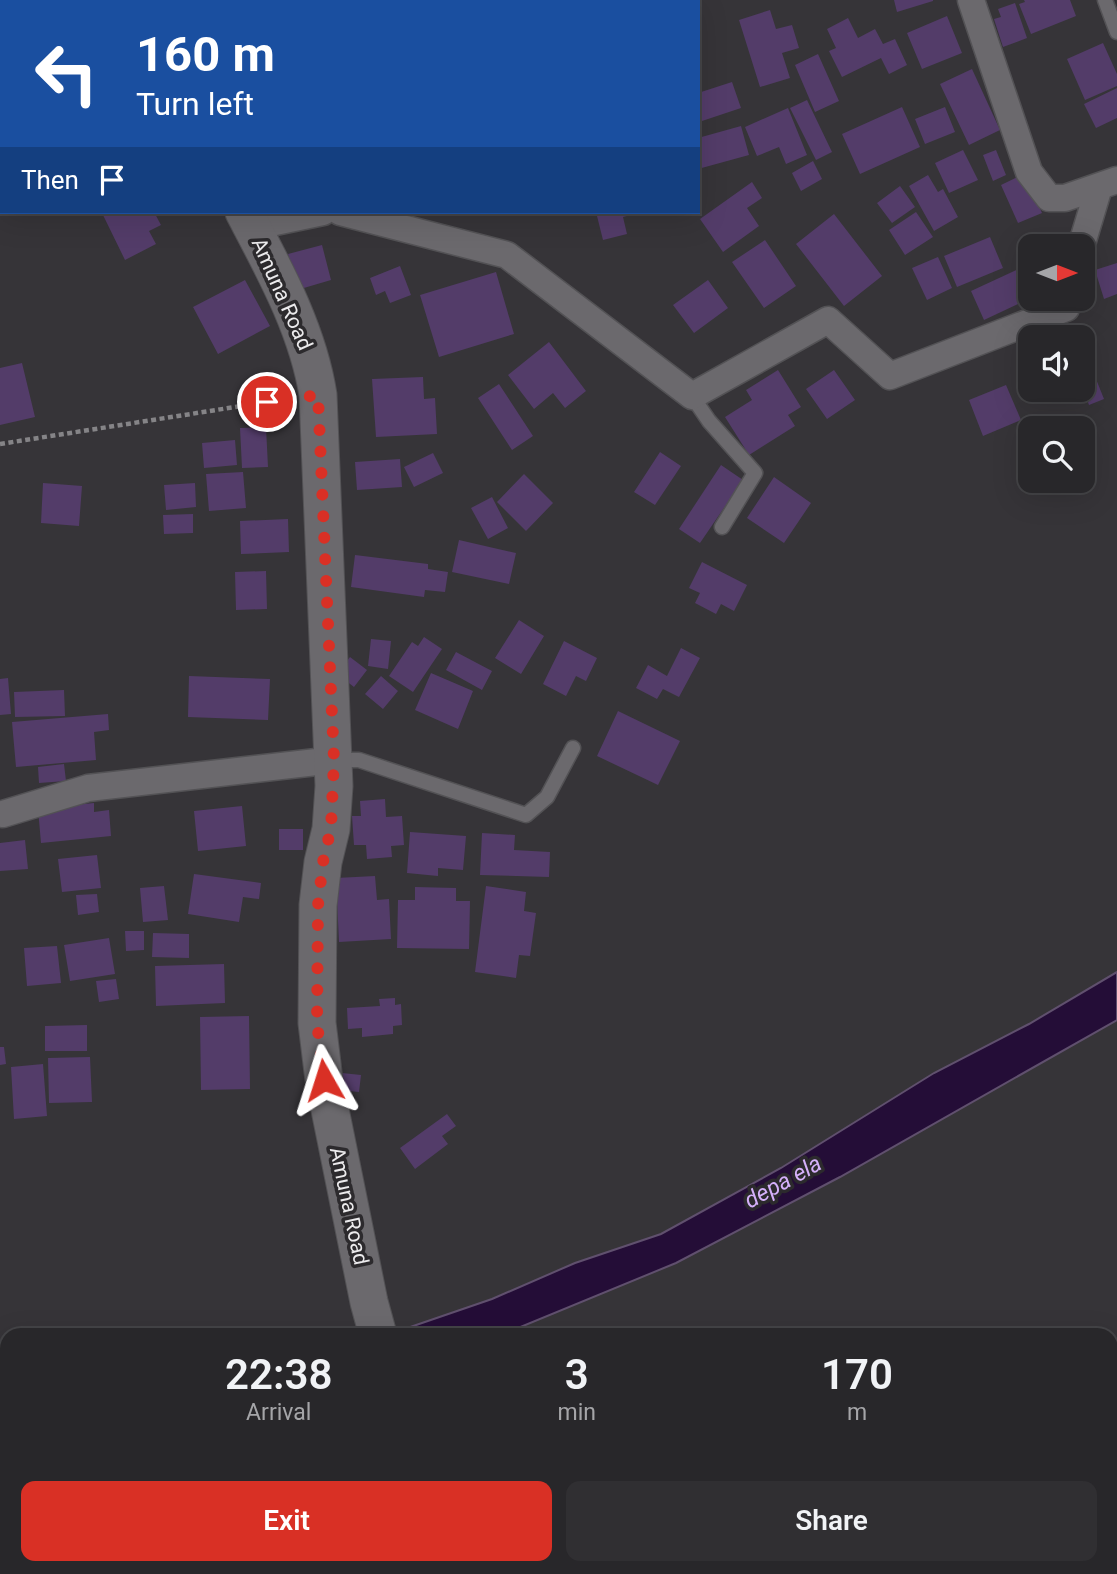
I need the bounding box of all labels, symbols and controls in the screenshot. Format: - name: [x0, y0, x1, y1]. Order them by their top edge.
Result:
- text: 160 m: [136, 26, 275, 83]
- icon: left: [21, 28, 112, 119]
- text: Turn left: [136, 85, 254, 123]
- icon: arrive: [93, 161, 131, 199]
- text: Then: [21, 165, 79, 195]
- street label: Amuna Road: [247, 234, 317, 354]
- north arrow: [1018, 234, 1096, 312]
- map controls: [1018, 234, 1095, 493]
- button: sound: [1018, 325, 1095, 402]
- pin: [237, 372, 297, 432]
- icon: arrive: [248, 383, 286, 421]
- button: search: [1018, 416, 1095, 493]
- position arrow: [287, 1043, 361, 1117]
- street label: Amuna Road: [325, 1145, 373, 1267]
- water label: depa ela: [740, 1150, 826, 1214]
- text: 22:38: [225, 1350, 332, 1399]
- text: 3: [565, 1350, 589, 1399]
- text: 170: [821, 1350, 893, 1399]
- text: Arrival: [246, 1399, 311, 1426]
- text: min: [557, 1399, 596, 1426]
- text: m: [847, 1399, 867, 1426]
- button: Exit: [21, 1481, 552, 1561]
- button: Share: [566, 1481, 1097, 1561]

